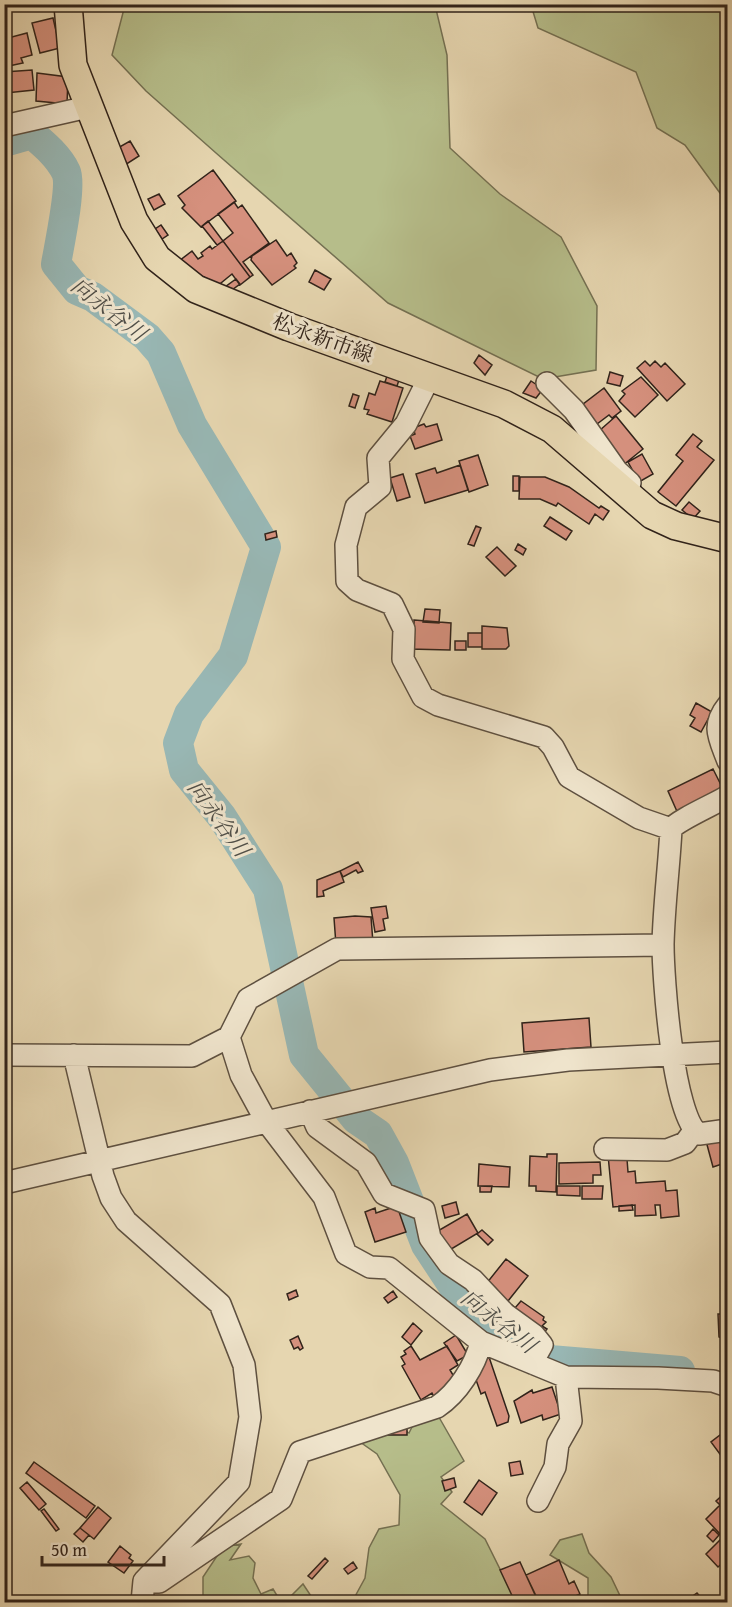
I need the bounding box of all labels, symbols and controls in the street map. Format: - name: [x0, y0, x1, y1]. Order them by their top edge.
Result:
- water label: 向永谷川: [64, 269, 155, 350]
- street label: 松永新市線: [268, 305, 378, 371]
- water label: 向永谷川: [180, 773, 259, 865]
- water label: 向永谷川: [454, 1281, 545, 1362]
- scale bar: [42, 1529, 164, 1567]
- text: 50 m: [51, 1536, 87, 1563]

